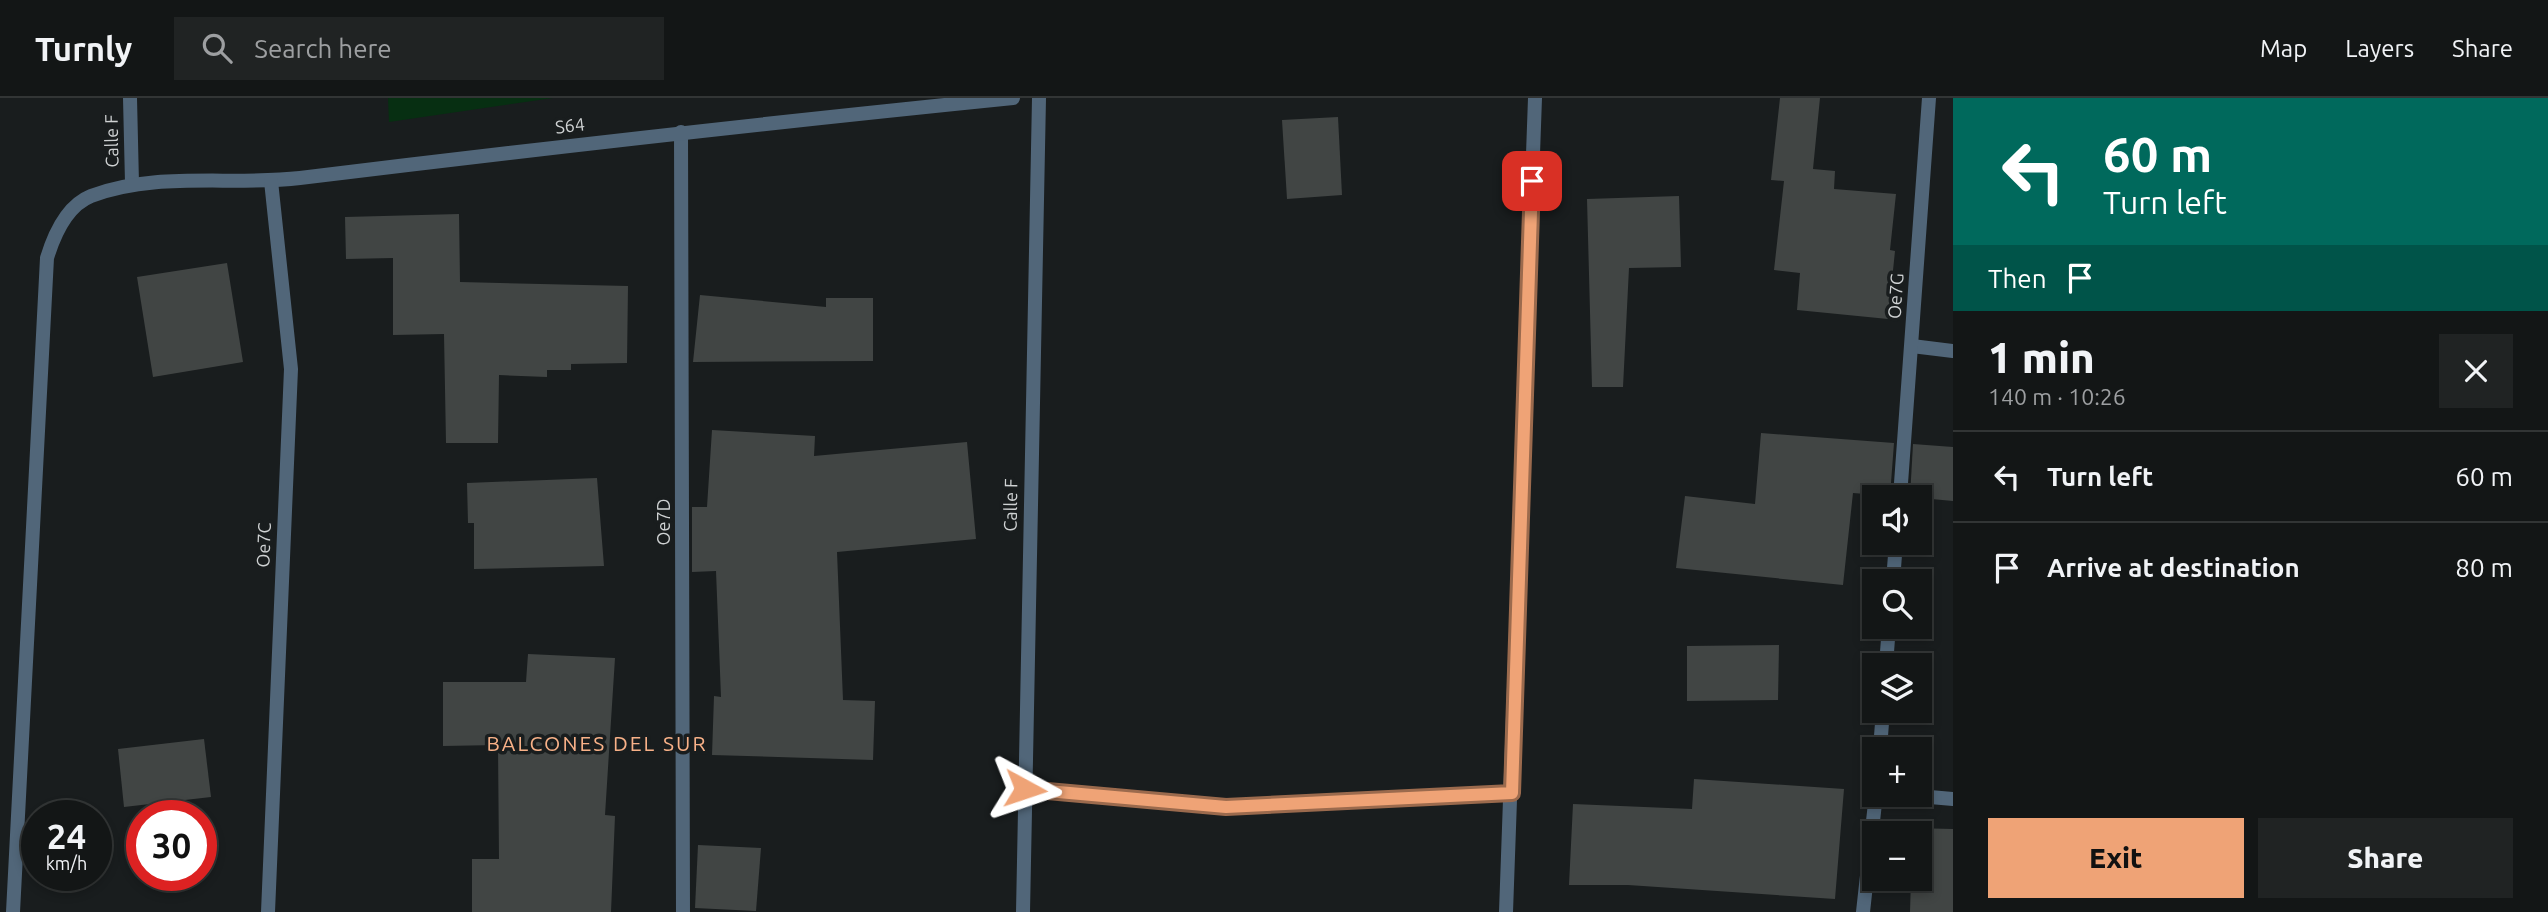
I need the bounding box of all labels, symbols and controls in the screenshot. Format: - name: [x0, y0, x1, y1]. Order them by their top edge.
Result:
- search box: [174, 17, 664, 80]
- icon: search: [198, 29, 236, 67]
- text: Turnly: [35, 30, 132, 67]
- text: Search here: [254, 34, 392, 63]
- text: Map: [2260, 35, 2307, 62]
- text: Layers: [2345, 35, 2414, 62]
- text: Share: [2452, 35, 2513, 62]
- street label: S64: [554, 113, 586, 137]
- street label: Calle F: [101, 114, 121, 168]
- icon: left: [1988, 126, 2079, 217]
- text: 60 m: [2103, 126, 2212, 181]
- pin: [1502, 151, 1562, 211]
- icon: arrive: [1513, 162, 1551, 200]
- text: Turn left: [2103, 184, 2227, 220]
- icon: arrive: [2061, 259, 2099, 297]
- text: Then: [1988, 264, 2047, 293]
- street label: Oe7G: [1883, 272, 1907, 320]
- text: 1 min: [1988, 334, 2095, 381]
- button: close: [2439, 334, 2513, 408]
- text: 140 m · 10:26: [1988, 384, 2126, 409]
- icon: left: [1988, 458, 2026, 496]
- text: Turn left: [2047, 462, 2153, 491]
- text: 60 m: [2455, 462, 2513, 491]
- street label: Calle F: [1000, 478, 1020, 532]
- map controls: [1862, 485, 1932, 891]
- button: sound: [1862, 485, 1932, 555]
- street label: Oe7D: [653, 499, 673, 545]
- street label: Oe7C: [252, 522, 274, 568]
- icon: arrive: [1988, 549, 2026, 587]
- text: Arrive at destination: [2047, 553, 2300, 582]
- text: 80 m: [2455, 553, 2513, 582]
- button: search: [1862, 569, 1932, 639]
- button: layers: [1862, 653, 1932, 723]
- district label: BALCONES DEL SUR: [486, 731, 708, 755]
- button: +: [1862, 737, 1932, 807]
- position arrow: [988, 752, 1062, 826]
- speed limit sign: 30: [126, 800, 217, 891]
- text: 24: [47, 816, 86, 856]
- button: Exit: [1988, 818, 2244, 898]
- button: Share: [2258, 818, 2513, 898]
- button: −: [1862, 821, 1932, 891]
- text: km/h: [46, 853, 87, 873]

